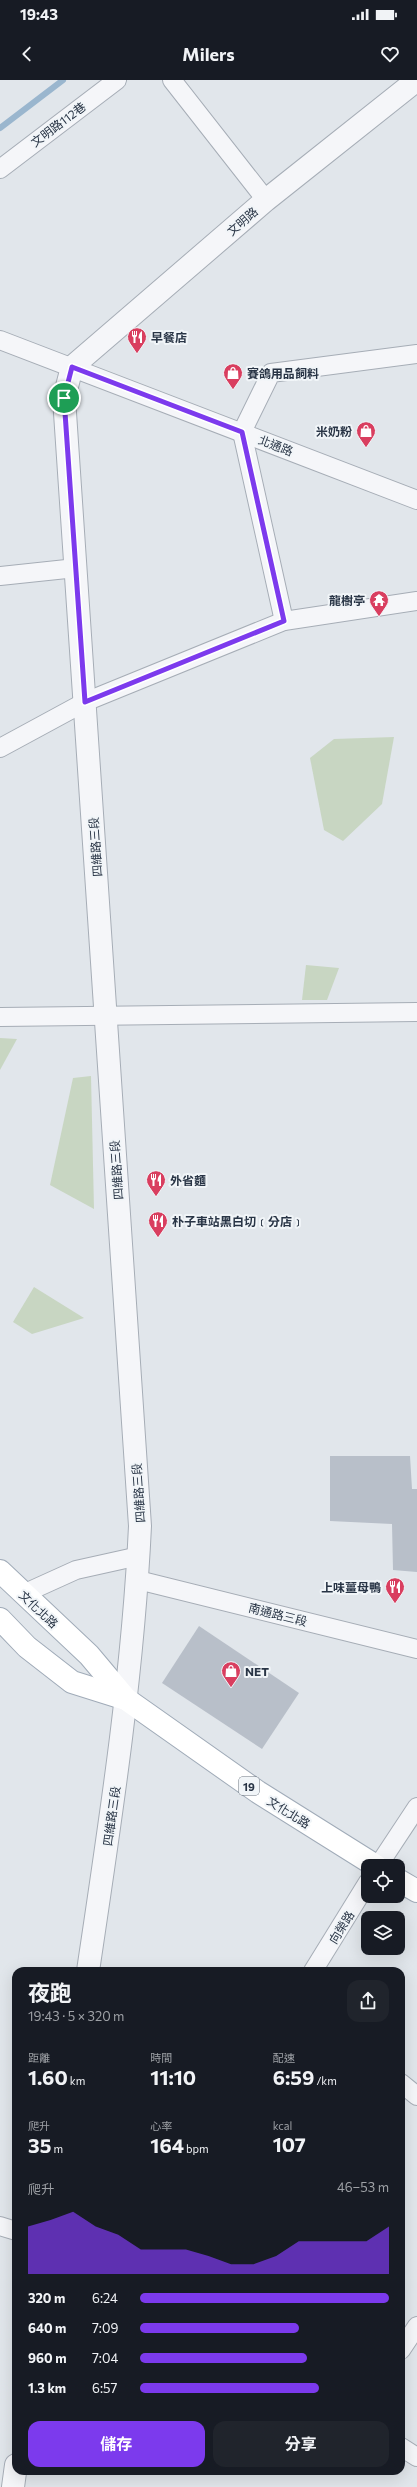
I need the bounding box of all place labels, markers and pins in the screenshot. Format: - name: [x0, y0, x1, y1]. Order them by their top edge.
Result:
- restaurant icon: 早餐店: [126, 326, 148, 354]
- place label: 早餐店: [151, 330, 187, 344]
- shop icon: 賽鴿用品飼料: [222, 362, 244, 390]
- place label: 賽鴿用品飼料: [247, 366, 319, 380]
- pin: [47, 381, 81, 415]
- shop icon: 米奶粉: [355, 420, 377, 448]
- place label: 米奶粉: [316, 424, 352, 438]
- temple icon: 龍樹亭: [368, 589, 390, 617]
- place label: 龍樹亭: [329, 593, 365, 607]
- restaurant icon: 外省麵: [145, 1169, 167, 1197]
- place label: 外省麵: [170, 1173, 206, 1187]
- restaurant icon: 朴子車站黑白切﹝分店﹞: [147, 1210, 169, 1238]
- place label: 朴子車站黑白切﹝分店﹞: [172, 1214, 304, 1228]
- restaurant icon: 上味薑母鴨: [384, 1576, 406, 1604]
- place label: 上味薑母鴨: [321, 1580, 381, 1594]
- shop icon: NET: [220, 1660, 242, 1688]
- place label: NET: [245, 1664, 269, 1678]

